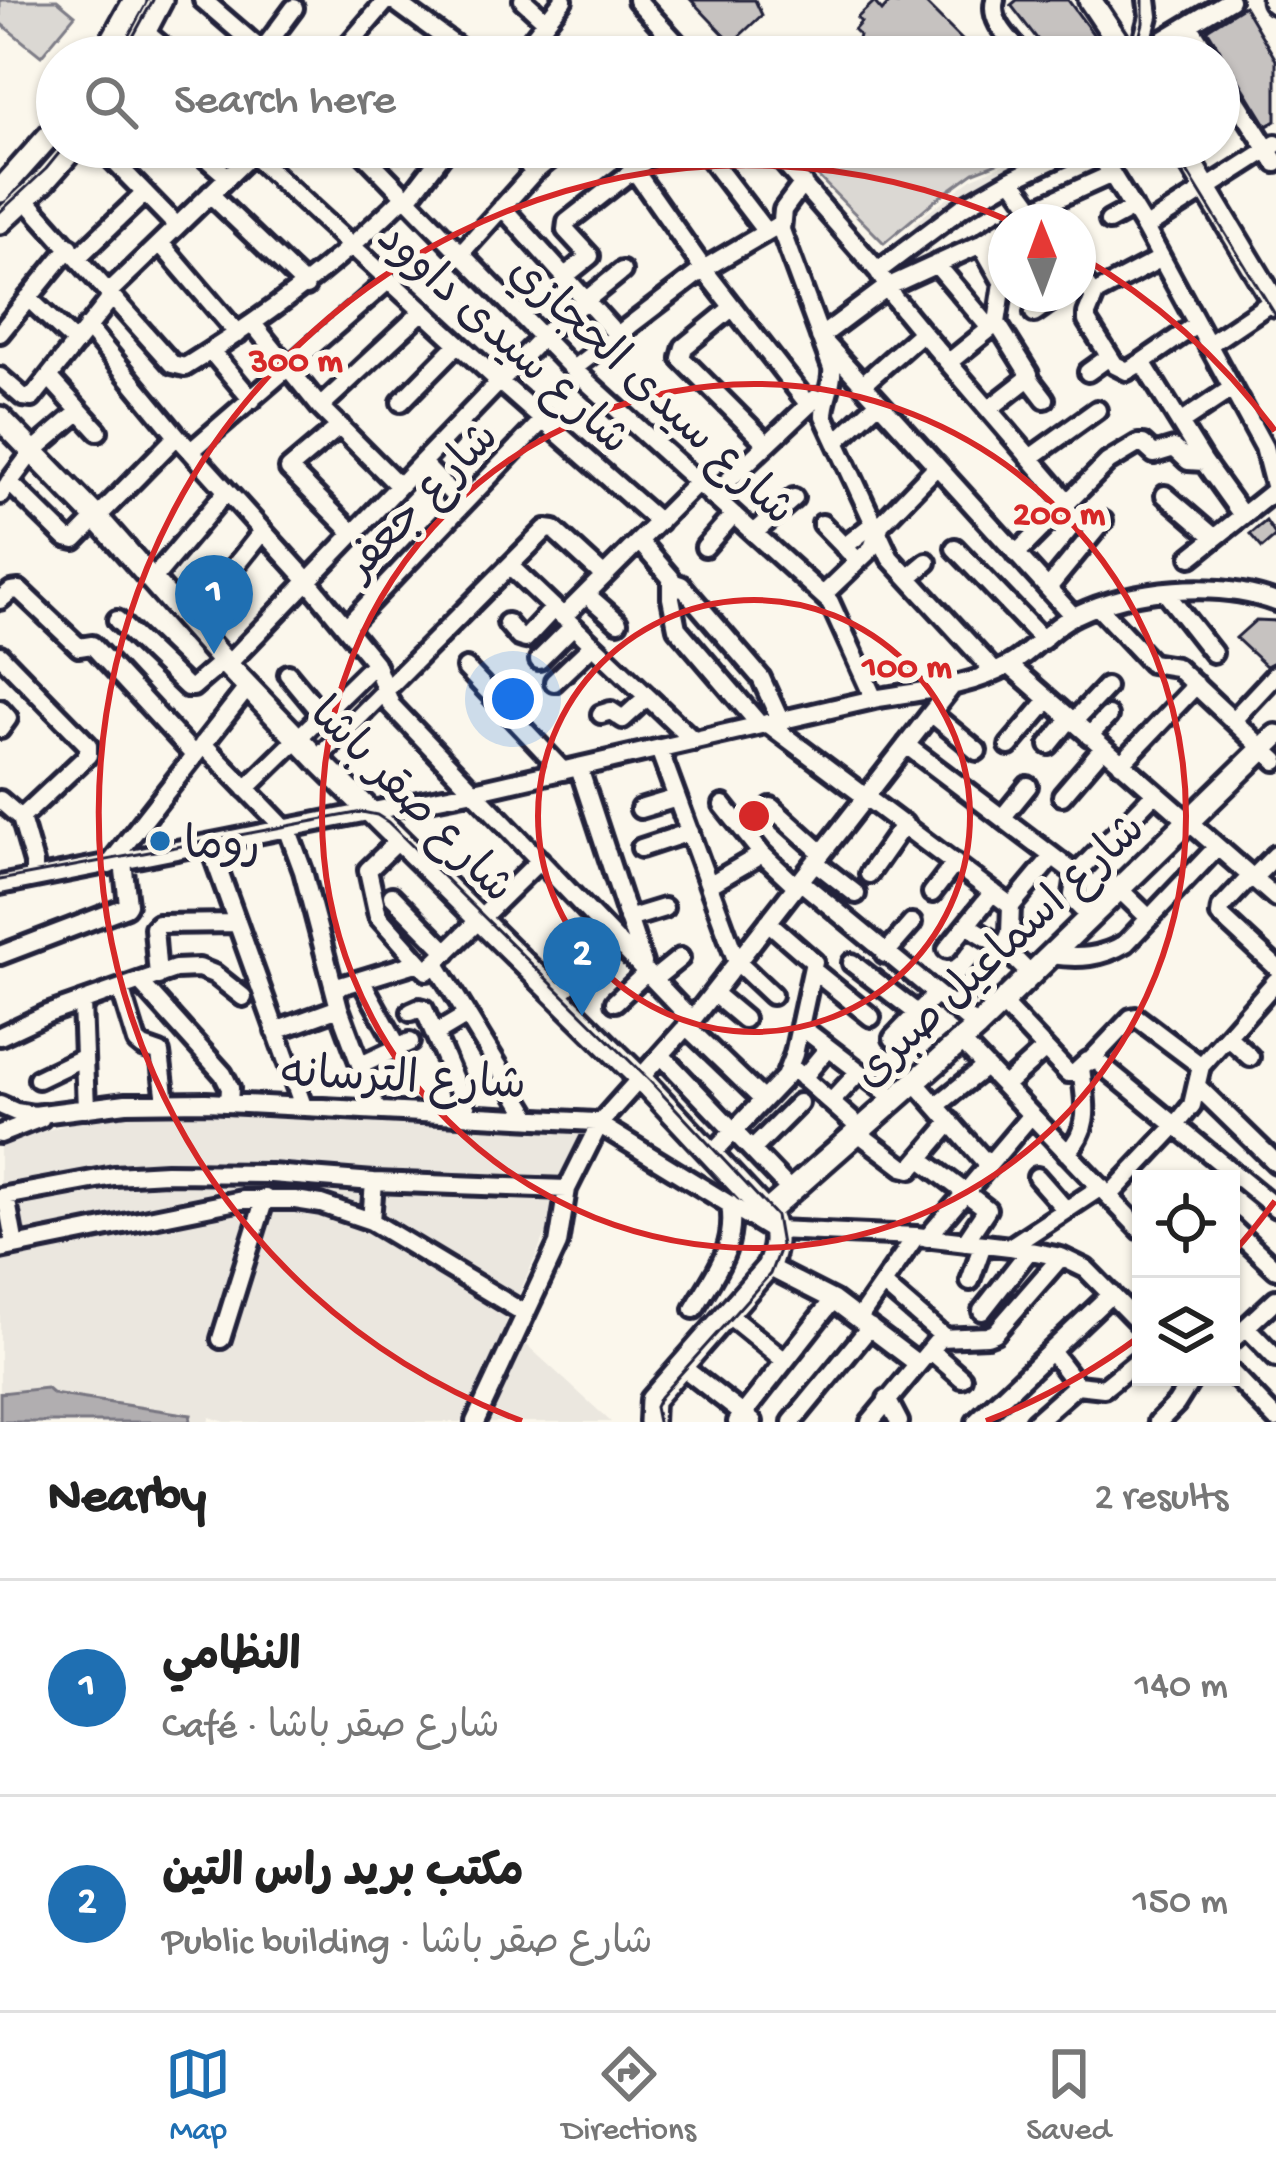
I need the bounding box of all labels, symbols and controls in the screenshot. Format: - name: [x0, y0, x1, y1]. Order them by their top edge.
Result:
- search box: [36, 36, 1240, 168]
- icon: search: [78, 69, 144, 135]
- text: Search here: [174, 76, 396, 129]
- north arrow: [988, 204, 1096, 312]
- street label: شارع سيدى داوود: [364, 214, 638, 469]
- street label: شارع سيدى الحجازي: [495, 247, 803, 539]
- text: 300 m: [248, 342, 343, 385]
- street label: شارع جعفر: [333, 413, 513, 596]
- text: 200 m: [1013, 495, 1106, 538]
- pin: 1: [175, 555, 253, 654]
- text: 100 m: [860, 648, 952, 691]
- your location: [483, 669, 543, 729]
- street label: شارع صقر باشا: [295, 690, 522, 917]
- centre of rings: [733, 795, 775, 837]
- street label: شارع اسماعيل صبرى: [845, 805, 1159, 1102]
- place label: روما: [184, 822, 260, 875]
- marker: روما: [147, 828, 173, 854]
- pin: 2: [543, 917, 621, 1016]
- street label: شارع الترسانه: [278, 1050, 527, 1115]
- map controls: [1132, 1170, 1240, 1386]
- button: locate: [1132, 1170, 1240, 1278]
- button: layers: [1132, 1278, 1240, 1386]
- text: Nearby: [48, 1470, 206, 1530]
- text: 2 results: [1094, 1477, 1228, 1523]
- text: النظامي: [162, 1633, 301, 1686]
- text: 1: [79, 1665, 95, 1711]
- text: 140 m: [1135, 1665, 1228, 1711]
- text: Café · شارع صقر باشا: [162, 1706, 500, 1752]
- text: مكتب بريد راس التين: [162, 1849, 524, 1902]
- text: 2: [77, 1881, 97, 1927]
- text: 150 m: [1133, 1881, 1228, 1927]
- text: Public building · شارع صقر باشا: [162, 1922, 653, 1968]
- tab: Map: [165, 2041, 231, 2151]
- tab: Directions: [562, 2041, 696, 2151]
- tab: Saved: [1026, 2041, 1111, 2151]

